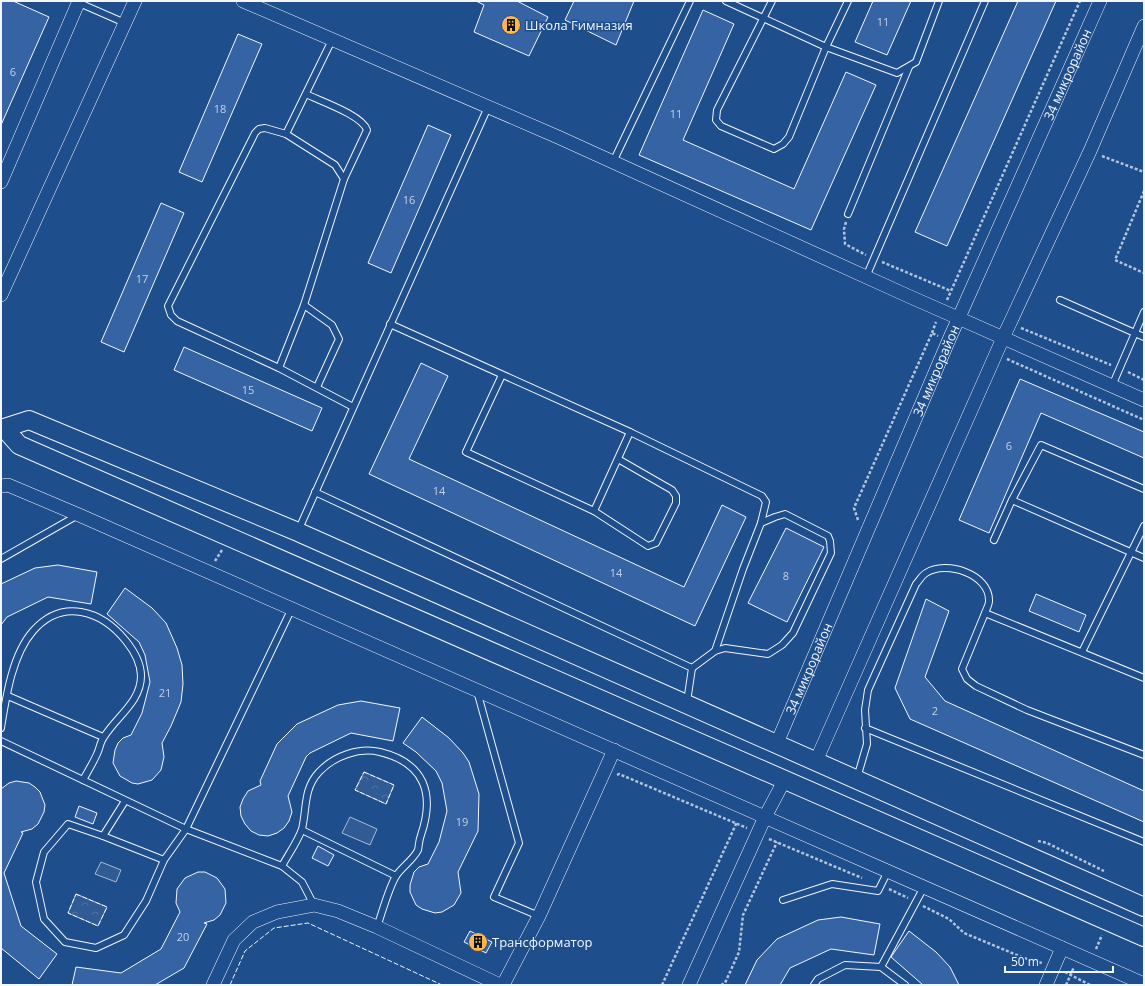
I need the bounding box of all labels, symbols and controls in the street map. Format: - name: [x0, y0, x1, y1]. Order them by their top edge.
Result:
- building icon: Школа Гимназия: [500, 14, 522, 36]
- house number: 11: [877, 14, 889, 29]
- place label: Школа Гимназия: [525, 16, 633, 34]
- street label: 34 микрорайон: [1039, 26, 1096, 123]
- house number: 6: [10, 64, 16, 79]
- house number: 18: [214, 101, 226, 116]
- house number: 11: [670, 106, 682, 121]
- house number: 16: [403, 192, 415, 207]
- house number: 17: [136, 271, 148, 286]
- street label: 34 микрорайон: [908, 322, 964, 419]
- house number: 15: [242, 382, 254, 397]
- house number: 6: [1006, 438, 1012, 453]
- house number: 14: [433, 483, 446, 498]
- house number: 14: [610, 565, 623, 580]
- house number: 8: [783, 568, 789, 583]
- street label: 34 микрорайон: [781, 620, 836, 717]
- house number: 21: [159, 685, 171, 700]
- house number: 2: [932, 703, 938, 718]
- house number: 19: [456, 814, 468, 829]
- house number: 20: [177, 929, 189, 944]
- building icon: Трансформатор: [467, 931, 489, 953]
- place label: Трансформатор: [492, 933, 593, 951]
- scale bar: [1005, 948, 1113, 974]
- text: 50 m: [1011, 953, 1039, 970]

